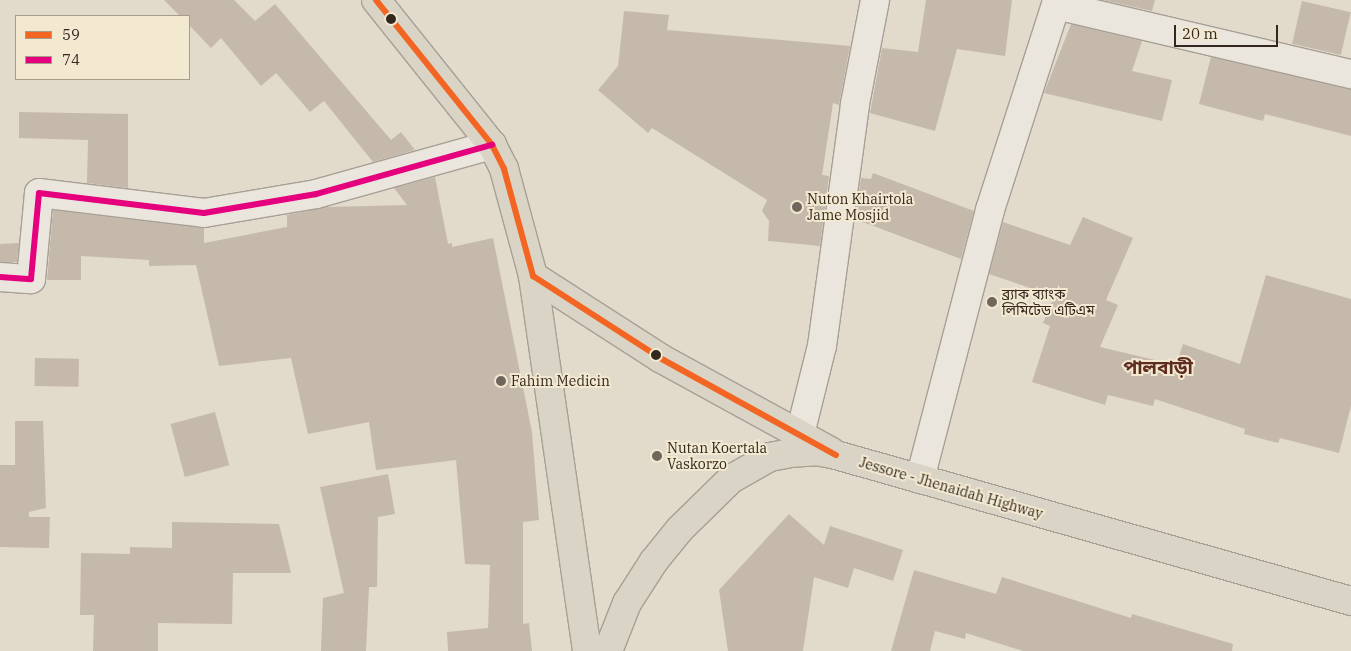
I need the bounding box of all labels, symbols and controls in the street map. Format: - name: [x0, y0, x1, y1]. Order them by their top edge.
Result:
- unlabelled marker: [386, 14, 396, 24]
- legend: [15, 15, 190, 80]
- scale bar: [1176, 15, 1280, 47]
- text: 20 m: [1182, 24, 1218, 43]
- text: 59: [62, 25, 80, 44]
- text: 74: [62, 50, 80, 69]
- place label: Nuton Khairtola Jame Mosjid: [807, 191, 913, 223]
- marker: Nuton Khairtola Jame Mosjid: [791, 201, 803, 213]
- place label: ব্র্যাক ব্যাংক লিমিটেড এটিএম: [1002, 286, 1095, 318]
- marker: ব্র্যাক ব্যাংক লিমিটেড এটিএম: [986, 296, 998, 308]
- unlabelled marker: [651, 350, 661, 360]
- district label: পালবাড়ী: [1123, 357, 1193, 379]
- place label: Fahim Medicin: [511, 373, 610, 389]
- marker: Fahim Medicin: [495, 375, 507, 387]
- place label: Nutan Koertala Vaskorzo: [667, 440, 767, 472]
- marker: Nutan Koertala Vaskorzo: [651, 450, 663, 462]
- street label: Jessore - Jhenaidah Highway: [857, 454, 1045, 522]

